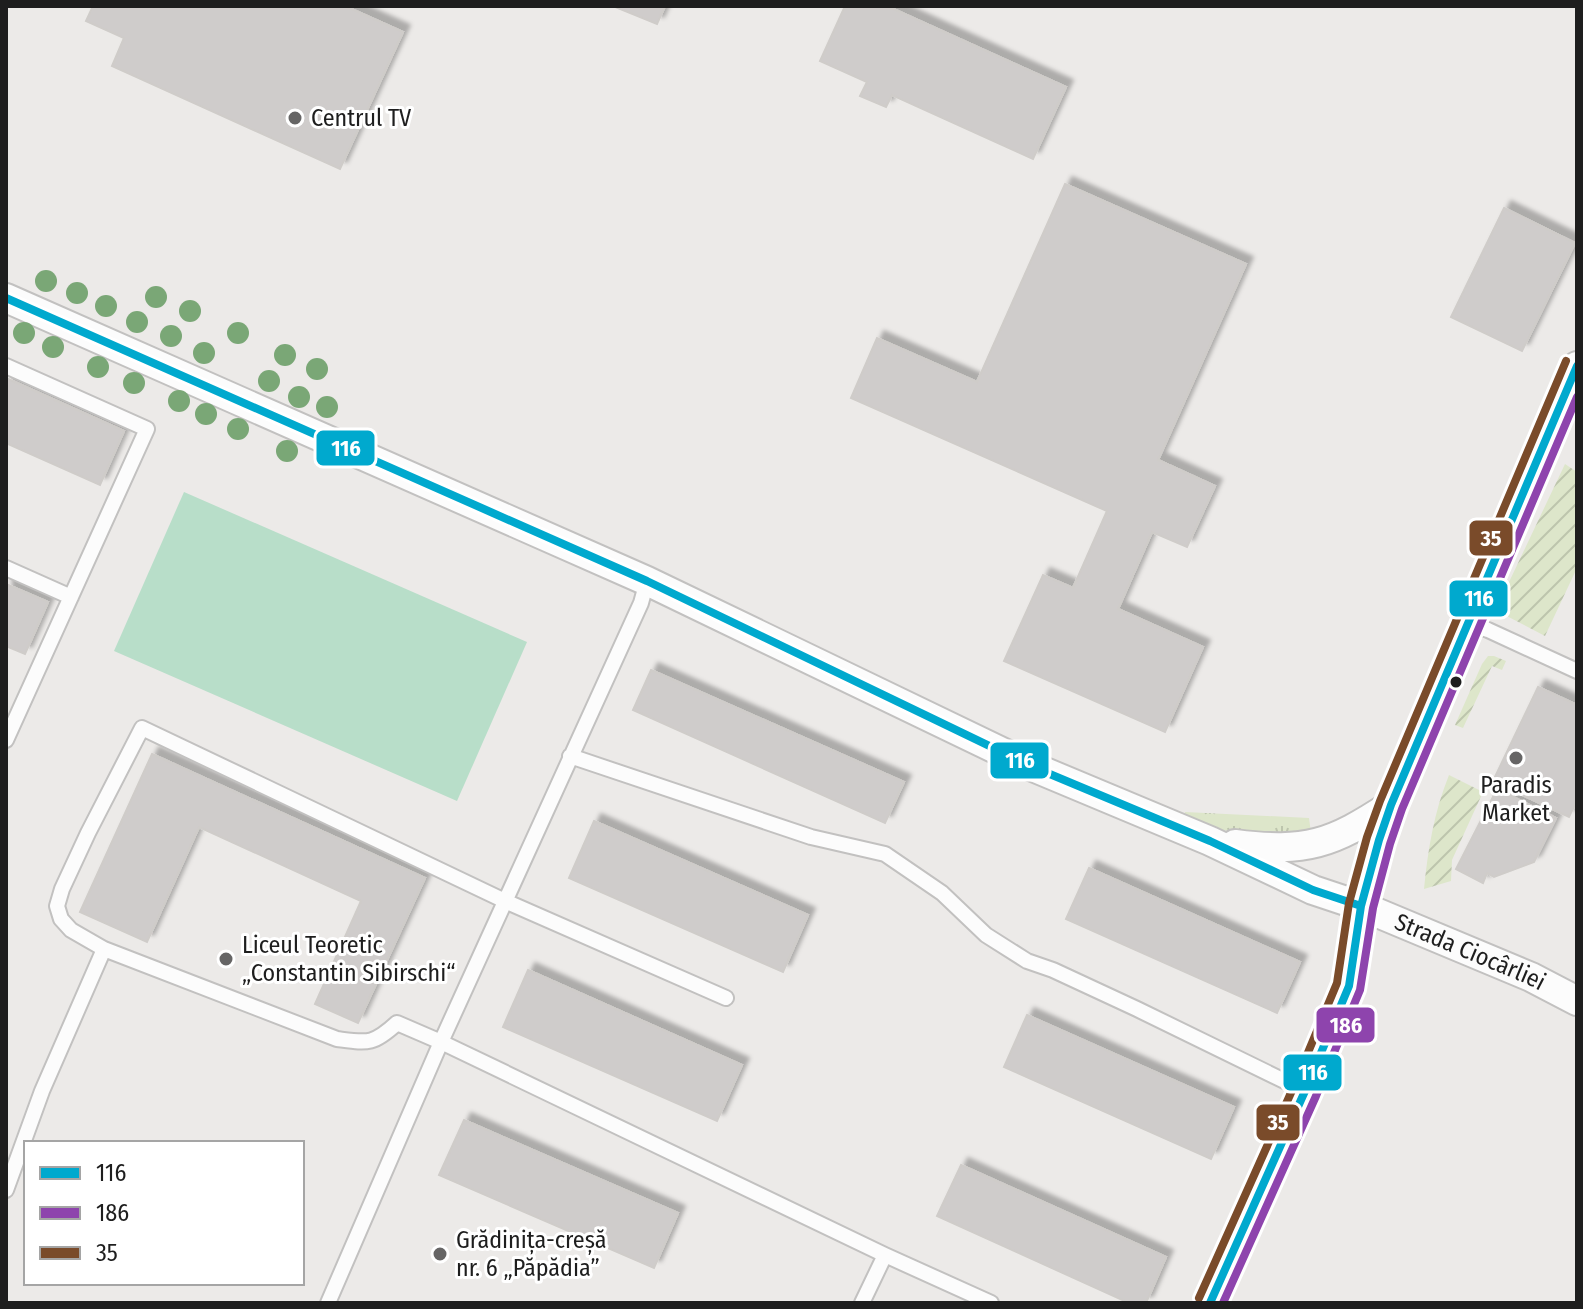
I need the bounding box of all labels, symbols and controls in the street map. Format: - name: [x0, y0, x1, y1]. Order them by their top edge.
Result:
- place label: Centrul TV: [311, 104, 412, 132]
- marker: Centrul TV: [286, 109, 304, 127]
- line badge: 116: [315, 429, 376, 467]
- text: 116: [331, 435, 361, 462]
- line badge: 35: [1468, 519, 1514, 557]
- text: 35: [1479, 525, 1502, 552]
- line badge: 116: [1448, 579, 1509, 618]
- text: 116: [1464, 585, 1494, 612]
- unlabelled marker: [1448, 674, 1464, 690]
- line badge: 116: [989, 741, 1050, 780]
- text: 116: [1005, 747, 1035, 774]
- marker: Paradis Market: [1507, 749, 1525, 767]
- place label: Paradis Market: [1480, 771, 1552, 827]
- street label: Strada Ciocârliei: [1391, 908, 1550, 996]
- place label: Liceul Teoretic „Constantin Sibirschi“: [242, 931, 456, 987]
- marker: Liceul Teoretic „Constantin Sibirschi“: [217, 950, 235, 968]
- line badge: 186: [1315, 1006, 1376, 1044]
- text: 186: [1330, 1012, 1362, 1039]
- line badge: 116: [1282, 1053, 1343, 1092]
- text: 116: [1298, 1059, 1328, 1086]
- line badge: 35: [1255, 1103, 1301, 1142]
- text: 35: [1266, 1109, 1289, 1136]
- legend: [24, 1141, 304, 1285]
- text: 116: [96, 1159, 126, 1187]
- text: 186: [96, 1199, 129, 1227]
- place label: Grădinița-creșă nr. 6 „Păpădia”: [456, 1226, 606, 1282]
- text: 35: [96, 1239, 118, 1267]
- marker: Grădinița-creșă nr. 6 „Păpădia”: [431, 1245, 449, 1263]

